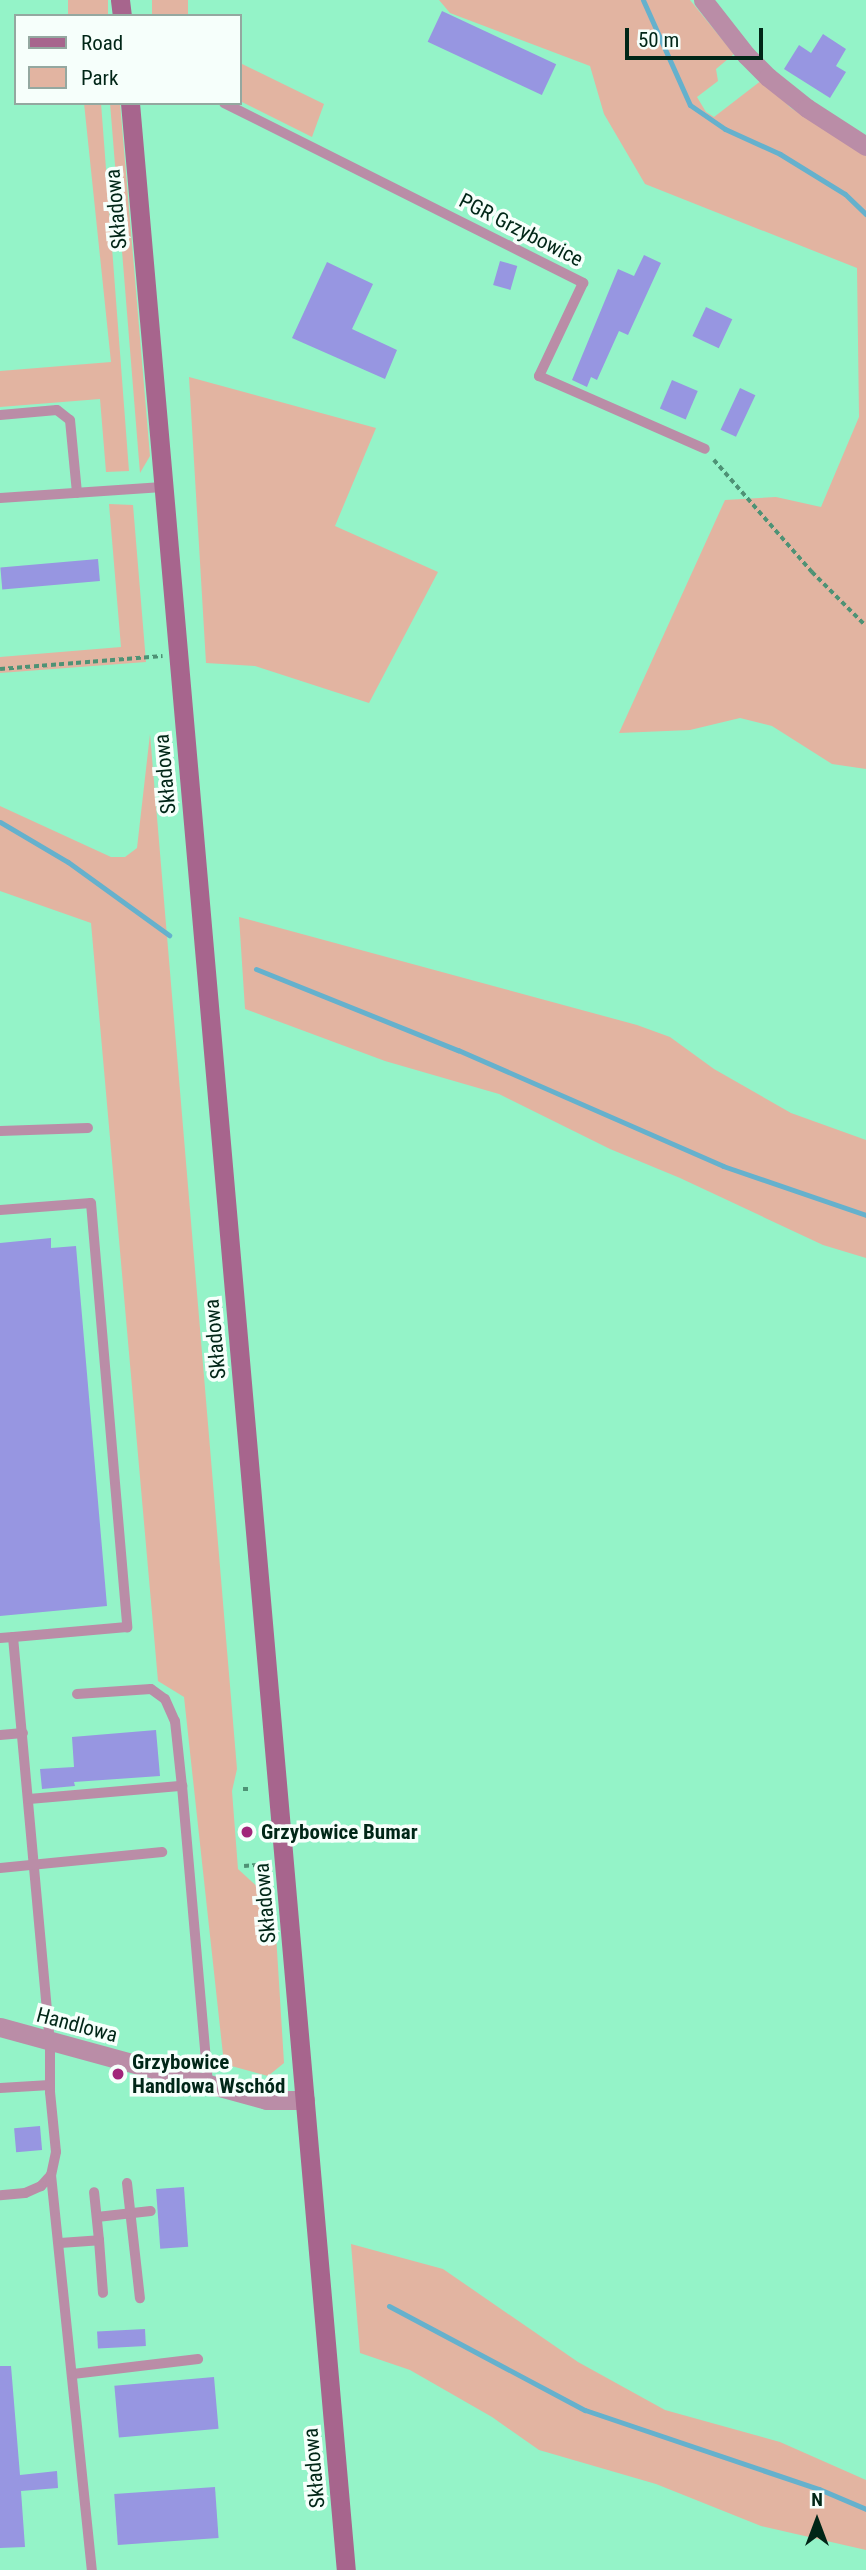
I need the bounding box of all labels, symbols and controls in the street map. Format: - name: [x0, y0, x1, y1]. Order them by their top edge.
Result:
- legend: [14, 14, 242, 105]
- scale bar: [628, 14, 766, 58]
- text: 50 m: [638, 28, 679, 52]
- text: Road: [81, 31, 123, 55]
- text: Park: [81, 66, 118, 90]
- street label: Składowa: [100, 168, 132, 250]
- street label: PGR Grzybowice: [455, 188, 587, 272]
- street label: Składowa: [149, 733, 181, 815]
- street label: Składowa: [199, 1298, 231, 1380]
- place label: Grzybowice Bumar: [261, 1819, 418, 1845]
- marker: Grzybowice Bumar: [239, 1824, 255, 1840]
- street label: Składowa: [249, 1862, 281, 1944]
- street label: Handlowa: [34, 2002, 120, 2048]
- place label: Grzybowice Handlowa Wschód: [132, 2049, 285, 2099]
- marker: Grzybowice Handlowa Wschód: [110, 2066, 126, 2082]
- street label: Składowa: [298, 2427, 330, 2509]
- north arrow: [782, 2486, 852, 2556]
- text: N: [811, 2488, 823, 2511]

